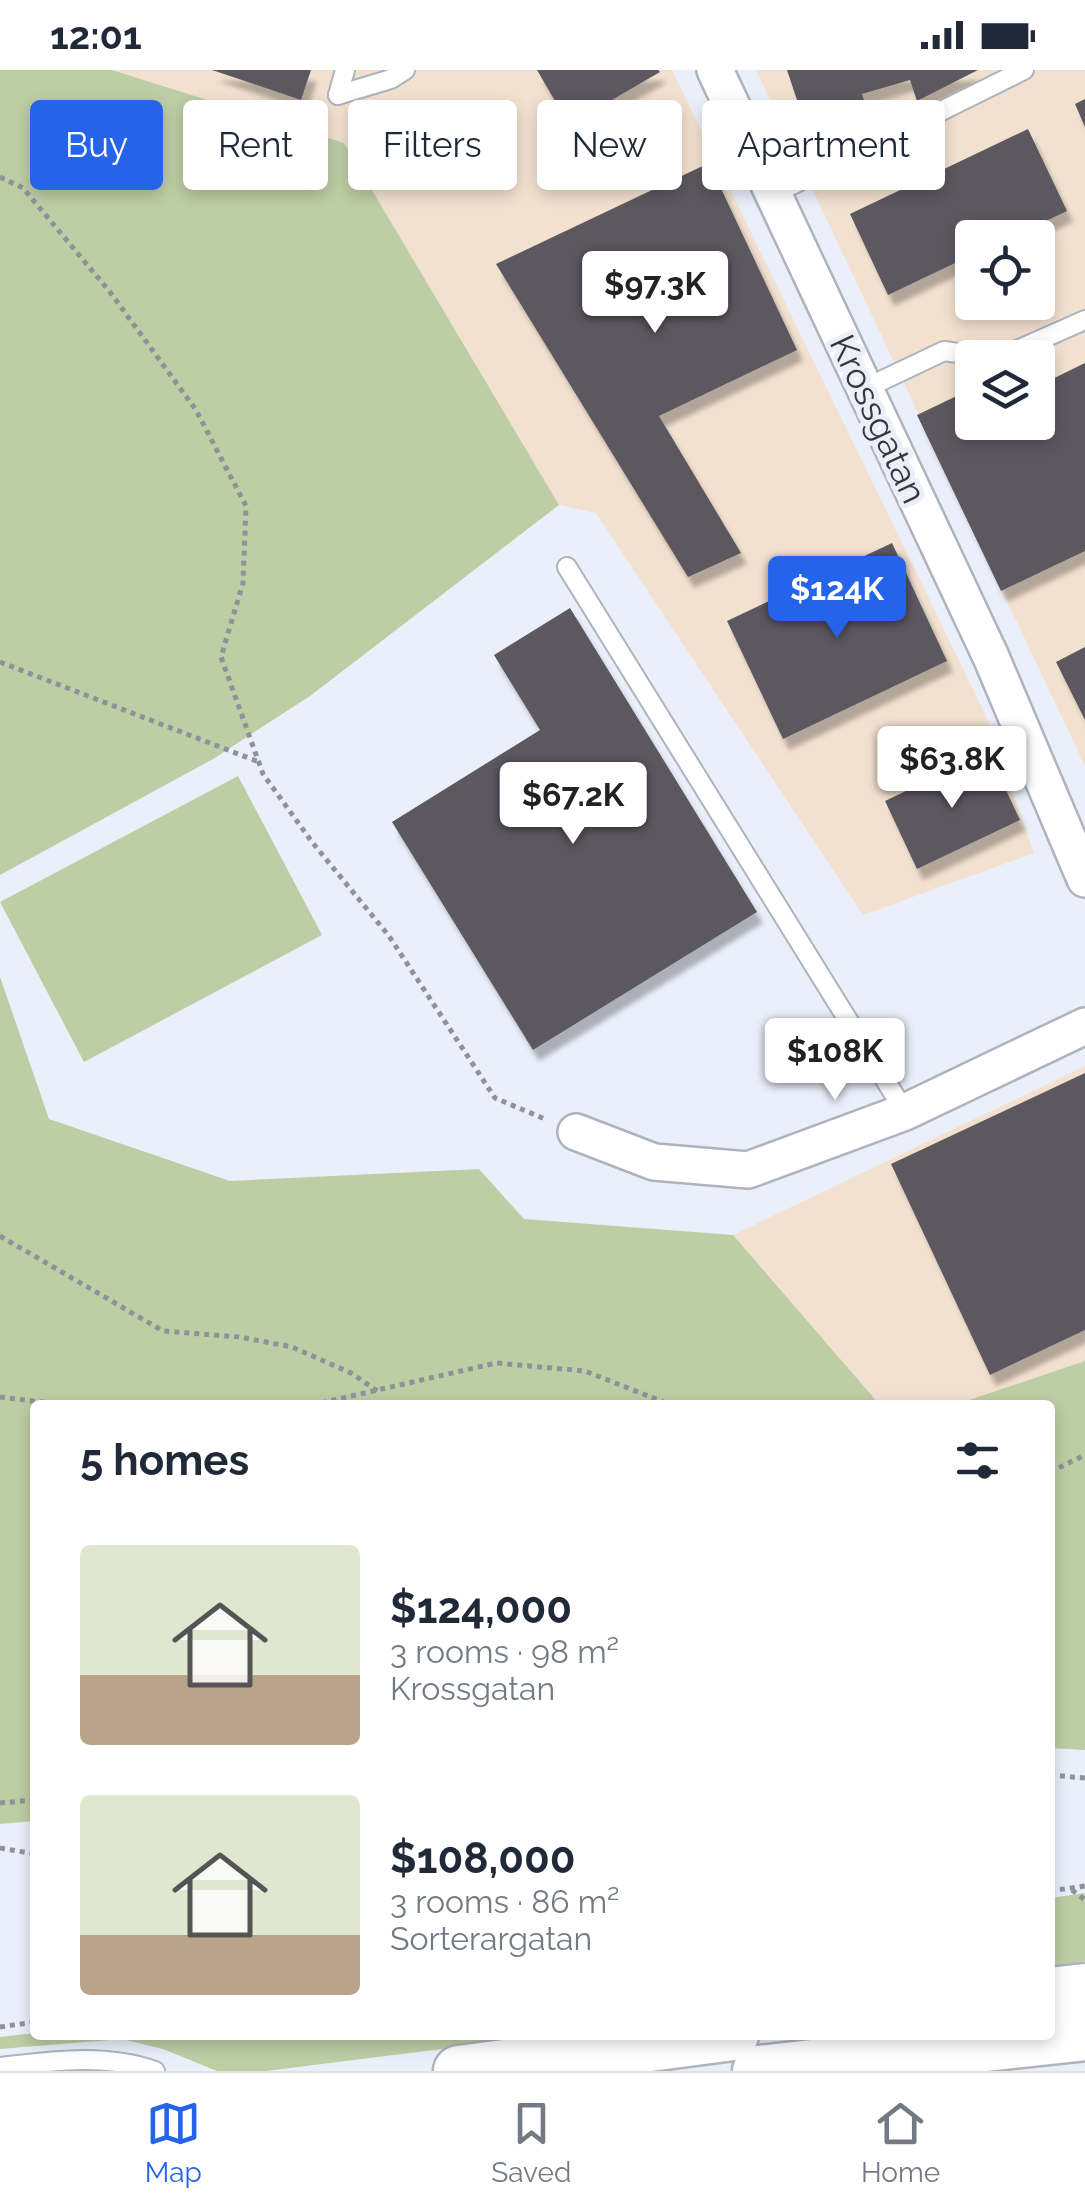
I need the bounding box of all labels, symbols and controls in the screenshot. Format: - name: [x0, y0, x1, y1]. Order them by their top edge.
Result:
- text: 12:01: [50, 13, 142, 58]
- chip: Buy: [30, 100, 163, 190]
- chip: Rent: [183, 100, 328, 190]
- chip: Filters: [348, 100, 517, 190]
- chip: New: [537, 100, 682, 190]
- chip: Apartment: [702, 100, 945, 190]
- map controls: [955, 220, 1055, 440]
- button: locate: [955, 220, 1055, 320]
- pin: $97.3K: [574, 251, 736, 336]
- text: $97.3K: [604, 265, 706, 302]
- street label: Krossgatan: [822, 328, 935, 509]
- button: layers: [955, 340, 1055, 440]
- pin: $124K: [767, 556, 907, 641]
- text: $124K: [790, 570, 884, 607]
- pin: $63.8K: [871, 726, 1033, 811]
- text: $63.8K: [899, 740, 1005, 777]
- pin: $67.2K: [492, 762, 654, 847]
- text: $67.2K: [522, 776, 624, 813]
- pin: $108K: [765, 1018, 905, 1103]
- text: $108K: [787, 1032, 883, 1069]
- icon: filters: [950, 1433, 1005, 1488]
- text: 5 homes: [80, 1436, 249, 1485]
- text: $124,000: [390, 1584, 572, 1633]
- icon: home: [160, 1585, 280, 1705]
- text: 3 rooms · 98 m²: [390, 1633, 619, 1670]
- text: Krossgatan: [390, 1670, 555, 1707]
- text: $108,000: [390, 1834, 576, 1883]
- icon: home: [160, 1835, 280, 1955]
- text: 3 rooms · 86 m²: [390, 1883, 620, 1920]
- text: Sorterargatan: [390, 1920, 592, 1957]
- tab: Map: [145, 2096, 202, 2189]
- tab: Saved: [491, 2096, 571, 2189]
- tab: Home: [861, 2096, 940, 2189]

